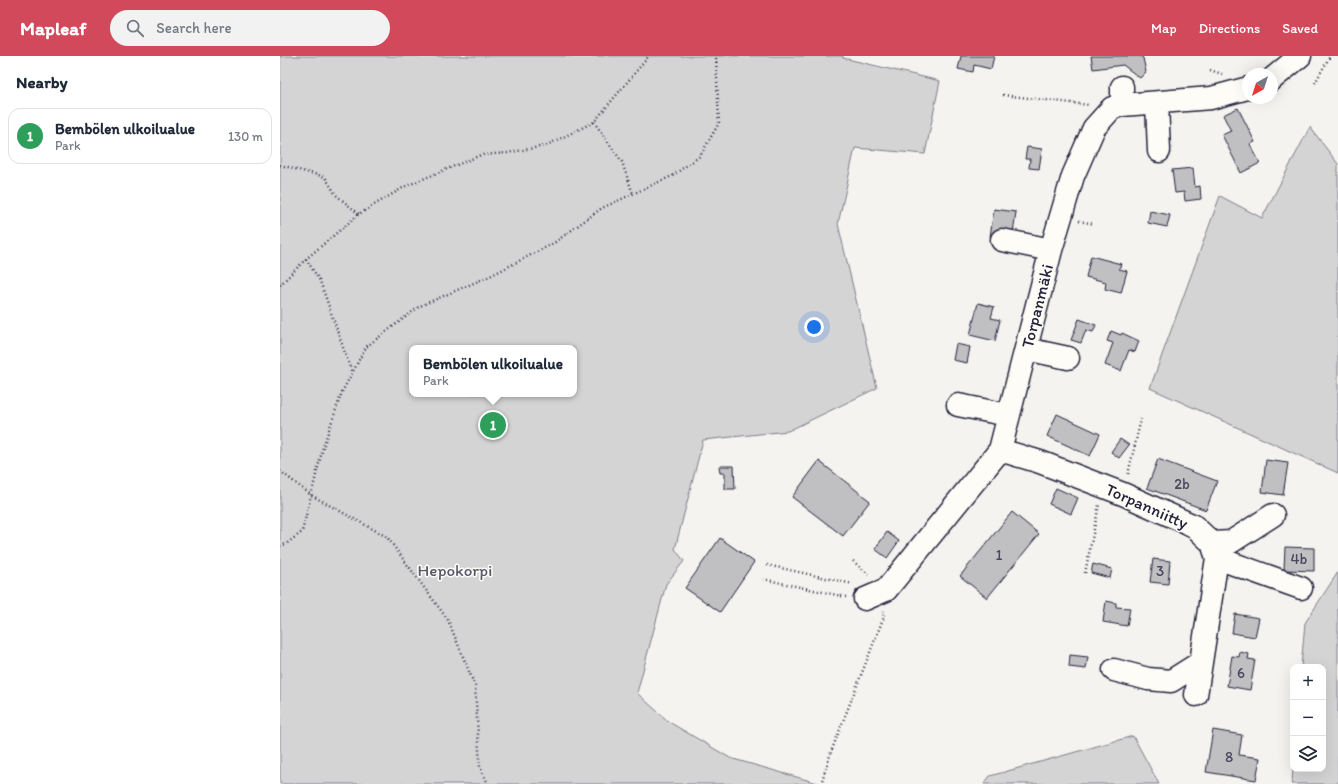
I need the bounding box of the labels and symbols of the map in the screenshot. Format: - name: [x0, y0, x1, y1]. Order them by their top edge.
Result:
- north arrow: [1242, 68, 1278, 104]
- street label: Torpanmäki: [1017, 262, 1057, 350]
- your location: [804, 317, 824, 337]
- pin: 1: [480, 410, 506, 440]
- house number: 2b: [1174, 475, 1190, 493]
- street label: Torpanniitty: [1103, 479, 1191, 533]
- house number: 1: [996, 546, 1003, 564]
- house number: 4b: [1291, 550, 1308, 568]
- park label: Hepokorpi: [418, 560, 492, 580]
- house number: 3: [1156, 562, 1164, 580]
- house number: 6: [1237, 664, 1245, 682]
- house number: 8: [1225, 748, 1233, 766]

